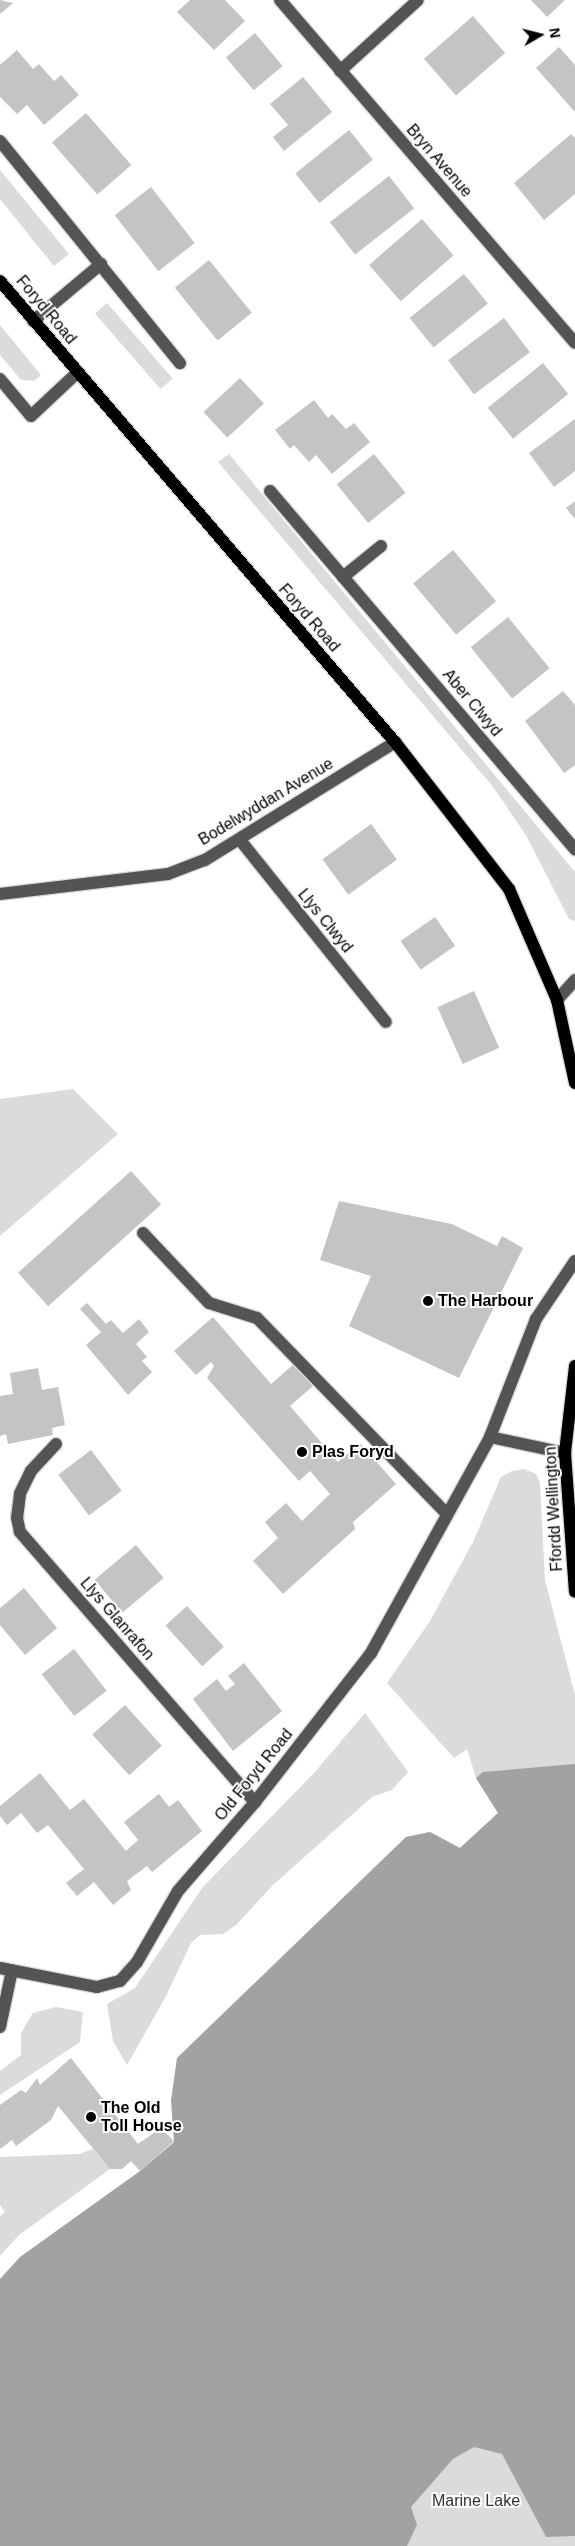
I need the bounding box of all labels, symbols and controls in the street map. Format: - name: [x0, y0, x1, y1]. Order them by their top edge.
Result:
- north arrow: [515, 10, 565, 60]
- text: N: [546, 27, 563, 39]
- street label: Bryn Avenue: [402, 120, 476, 202]
- street label: Foryd Road: [12, 272, 80, 348]
- street label: Foryd Road: [274, 580, 344, 656]
- street label: Aber Clwyd: [438, 665, 506, 741]
- street label: Bodelwyddan Avenue: [195, 754, 337, 850]
- street label: Llys Clwyd: [293, 885, 357, 957]
- place label: The Harbour: [438, 1291, 533, 1311]
- marker: The Harbour: [422, 1295, 434, 1307]
- place label: Plas Foryd: [312, 1442, 394, 1462]
- marker: Plas Foryd: [296, 1446, 308, 1458]
- street label: Ffordd Wellington: [541, 1446, 567, 1572]
- street label: Llys Glanrafon: [76, 1574, 158, 1664]
- street label: Old Foryd Road: [211, 1725, 297, 1825]
- place label: The Old Toll House: [101, 2098, 182, 2136]
- marker: The Old Toll House: [85, 2111, 97, 2123]
- park label: Marine Lake: [432, 2491, 520, 2511]

